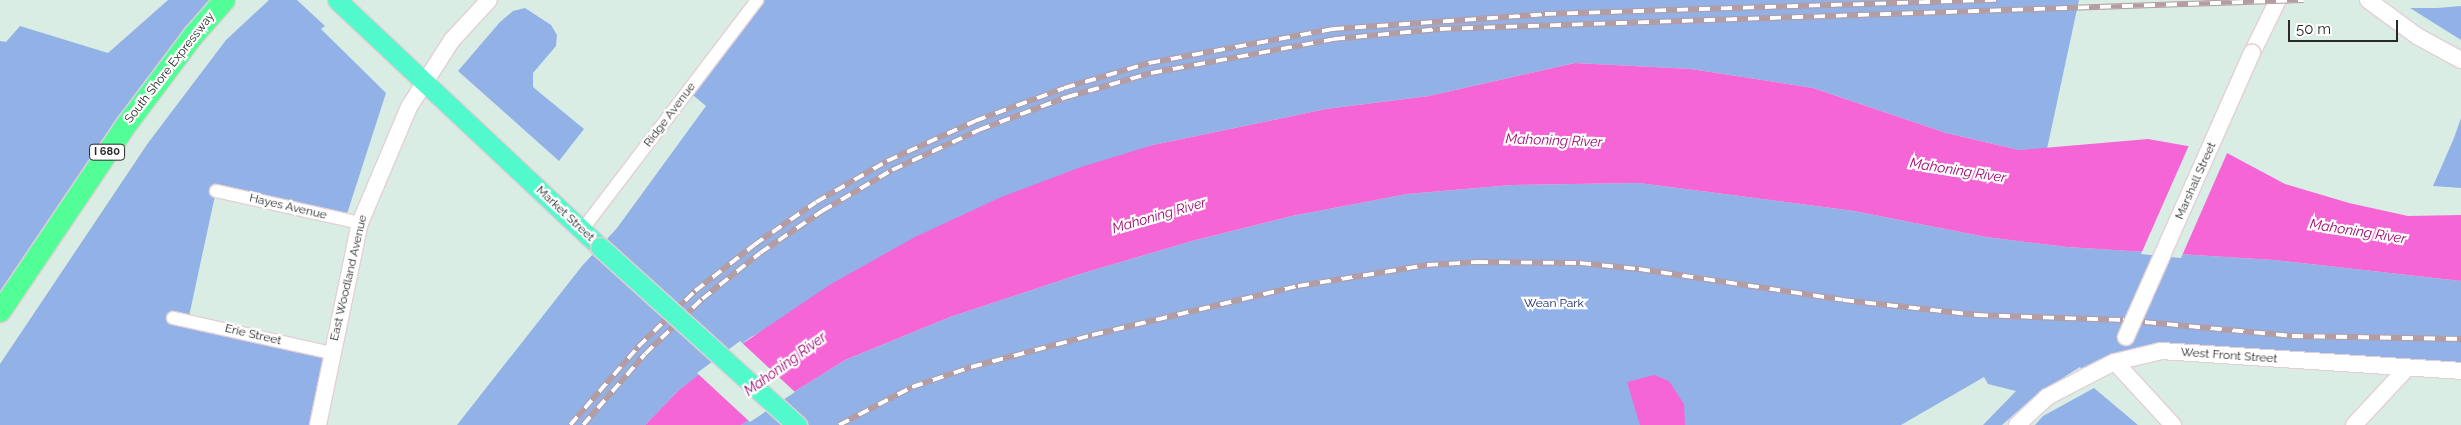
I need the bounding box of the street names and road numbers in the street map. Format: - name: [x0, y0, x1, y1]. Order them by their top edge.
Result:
- street label: South Shore Expressway: [122, 10, 218, 126]
- street label: Ridge Avenue: [641, 80, 699, 150]
- street label: Marshall Street: [2172, 140, 2220, 222]
- road number: I 680: [88, 144, 126, 160]
- street label: Market Street: [533, 183, 597, 245]
- street label: Hayes Avenue: [248, 191, 328, 223]
- street label: East Woodland Avenue: [327, 213, 371, 343]
- street label: Erie Street: [223, 322, 283, 348]
- street label: West Front Street: [2180, 345, 2278, 367]

